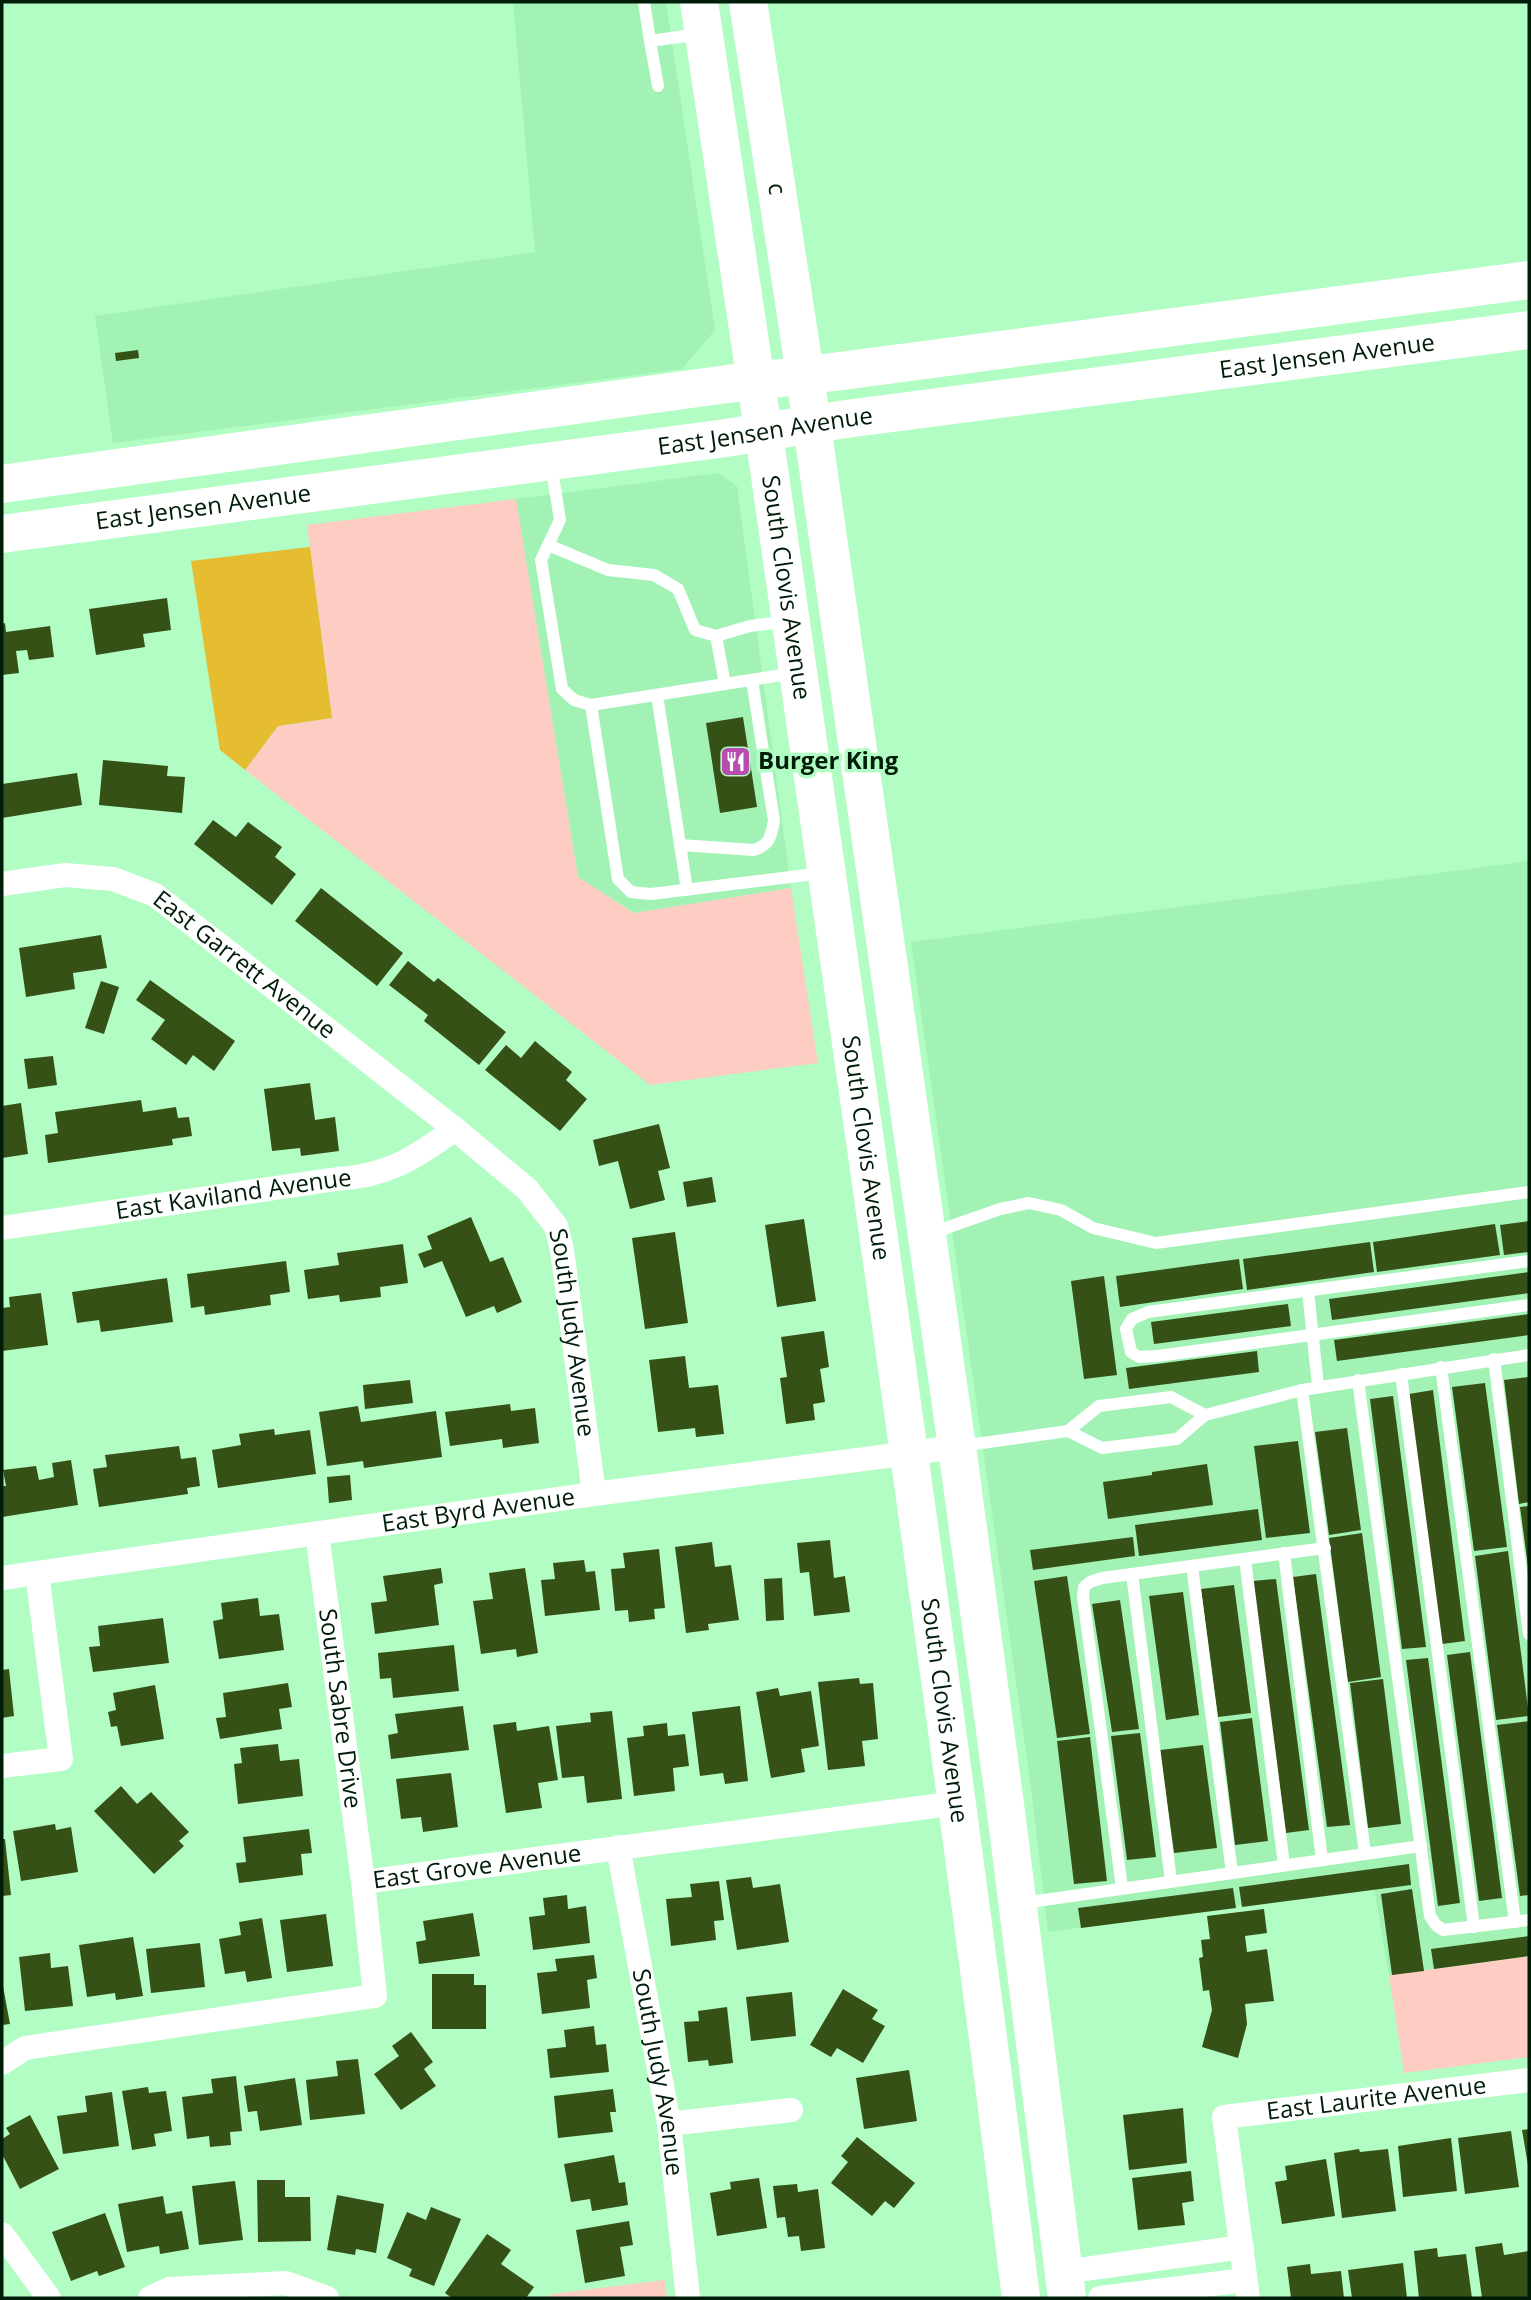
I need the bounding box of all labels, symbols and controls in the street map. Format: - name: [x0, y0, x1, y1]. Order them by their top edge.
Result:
- street label: c: [761, 180, 795, 197]
- street label: East Jensen Avenue: [1217, 324, 1437, 385]
- street label: East Jensen Avenue: [655, 398, 874, 462]
- street label: South Clovis Avenue: [755, 473, 820, 702]
- street label: East Jensen Avenue: [93, 475, 313, 536]
- place label: Burger King: [758, 743, 899, 776]
- restaurant icon: Burger King: [718, 744, 752, 778]
- street label: East Garrett Avenue: [147, 882, 344, 1045]
- street label: South Clovis Avenue: [835, 1033, 900, 1262]
- street label: East Kaviland Avenue: [113, 1160, 353, 1226]
- street label: South Judy Avenue: [542, 1225, 604, 1438]
- street label: East Byrd Avenue: [379, 1479, 577, 1539]
- street label: South Clovis Avenue: [914, 1596, 977, 1825]
- street label: South Sabre Drive: [312, 1606, 371, 1810]
- street label: East Grove Avenue: [371, 1835, 583, 1896]
- street label: South Judy Avenue: [626, 1966, 693, 2177]
- street label: East Laurite Avenue: [1264, 2067, 1488, 2127]

